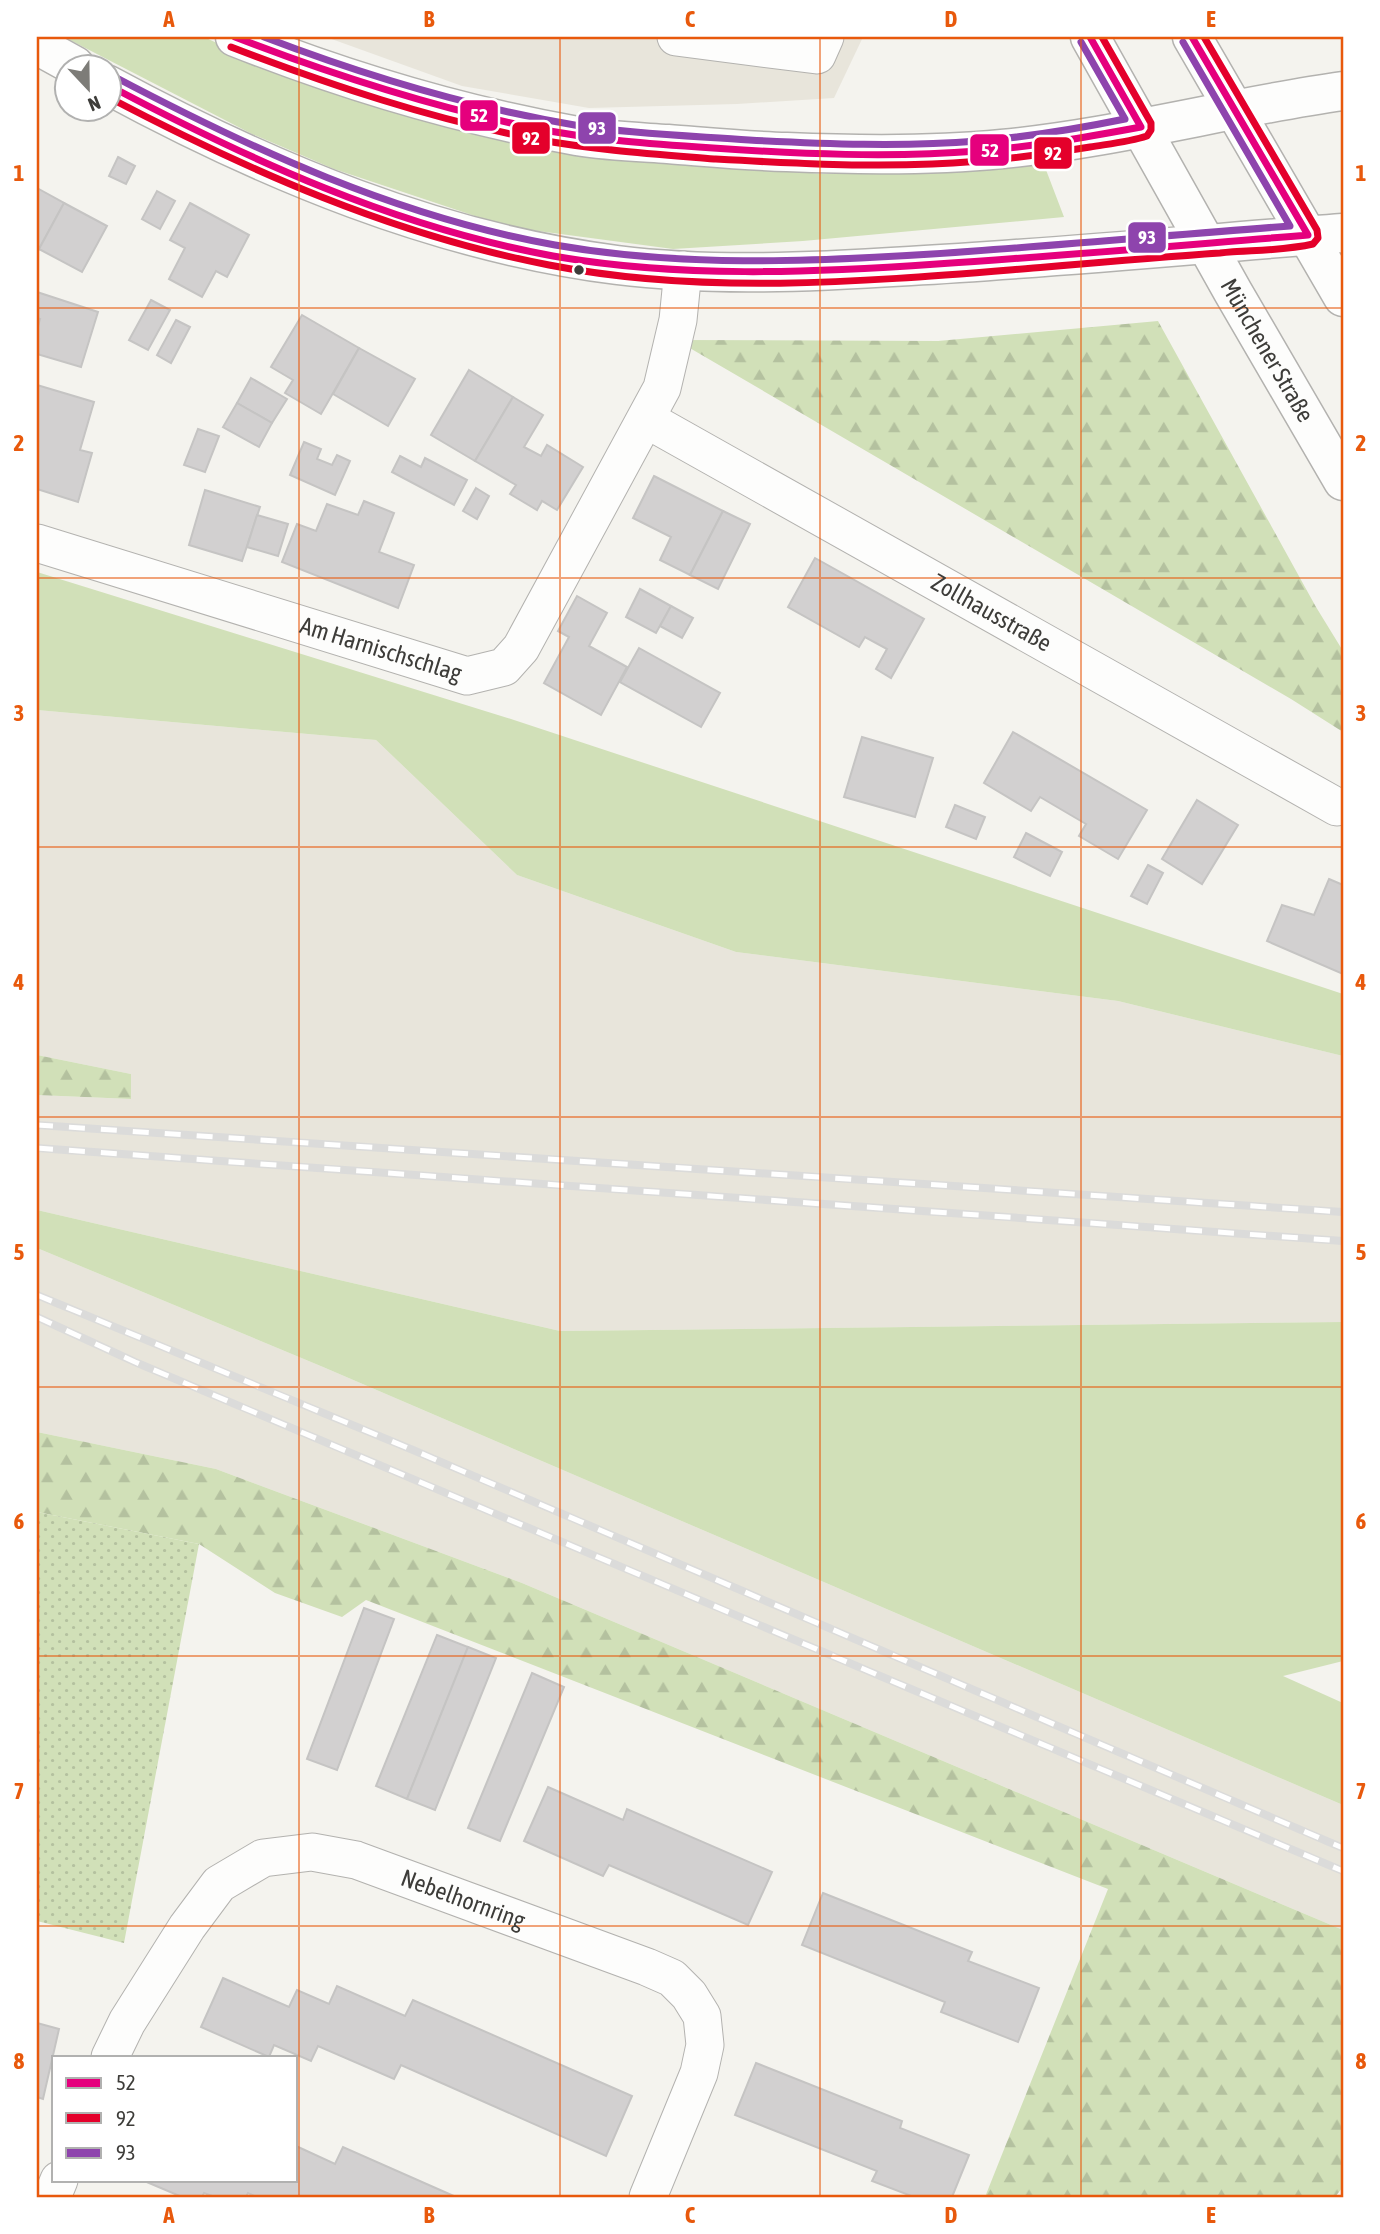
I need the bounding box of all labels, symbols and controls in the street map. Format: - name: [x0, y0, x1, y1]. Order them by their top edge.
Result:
- text: A: [162, 6, 175, 32]
- text: B: [424, 6, 435, 32]
- text: C: [685, 6, 696, 32]
- text: D: [945, 6, 958, 32]
- text: E: [1206, 6, 1216, 32]
- north arrow: [52, 52, 122, 122]
- text: N: [85, 91, 104, 116]
- line badge: 52: [459, 99, 499, 132]
- text: 52: [470, 104, 488, 126]
- line badge: 93: [577, 111, 617, 145]
- text: 93: [588, 117, 606, 139]
- line badge: 92: [511, 121, 551, 155]
- text: 92: [522, 127, 540, 149]
- line badge: 52: [969, 133, 1010, 167]
- line badge: 92: [1033, 136, 1073, 170]
- text: 52: [981, 139, 999, 161]
- text: 92: [1044, 142, 1062, 164]
- text: 1: [14, 160, 25, 186]
- text: 1: [1356, 160, 1367, 186]
- line badge: 93: [1127, 221, 1167, 254]
- text: 93: [1138, 226, 1156, 248]
- unlabelled marker: [572, 263, 586, 277]
- street label: Münchener Straße: [1215, 274, 1320, 426]
- text: 2: [14, 430, 24, 456]
- text: 2: [1356, 430, 1366, 456]
- street label: Zollhausstraße: [927, 568, 1056, 657]
- street label: Am Harnischschlag: [297, 611, 466, 687]
- text: 3: [14, 700, 24, 726]
- text: 3: [1356, 700, 1366, 726]
- text: 4: [13, 969, 25, 995]
- text: 4: [1355, 969, 1367, 995]
- text: 5: [14, 1239, 25, 1265]
- text: 5: [1356, 1239, 1367, 1265]
- text: 6: [14, 1508, 25, 1534]
- text: 6: [1356, 1508, 1367, 1534]
- text: 7: [14, 1778, 24, 1804]
- text: 7: [1356, 1778, 1366, 1804]
- street label: Nebelhornring: [397, 1864, 529, 1934]
- text: 8: [14, 2048, 25, 2074]
- text: 8: [1356, 2048, 1367, 2074]
- legend: [52, 2056, 298, 2182]
- text: 52: [116, 2070, 136, 2094]
- text: 92: [116, 2106, 136, 2130]
- text: 93: [116, 2140, 136, 2164]
- text: A: [162, 2202, 175, 2228]
- text: B: [424, 2202, 435, 2228]
- text: C: [685, 2202, 696, 2228]
- text: D: [945, 2202, 958, 2228]
- text: E: [1206, 2202, 1216, 2228]

